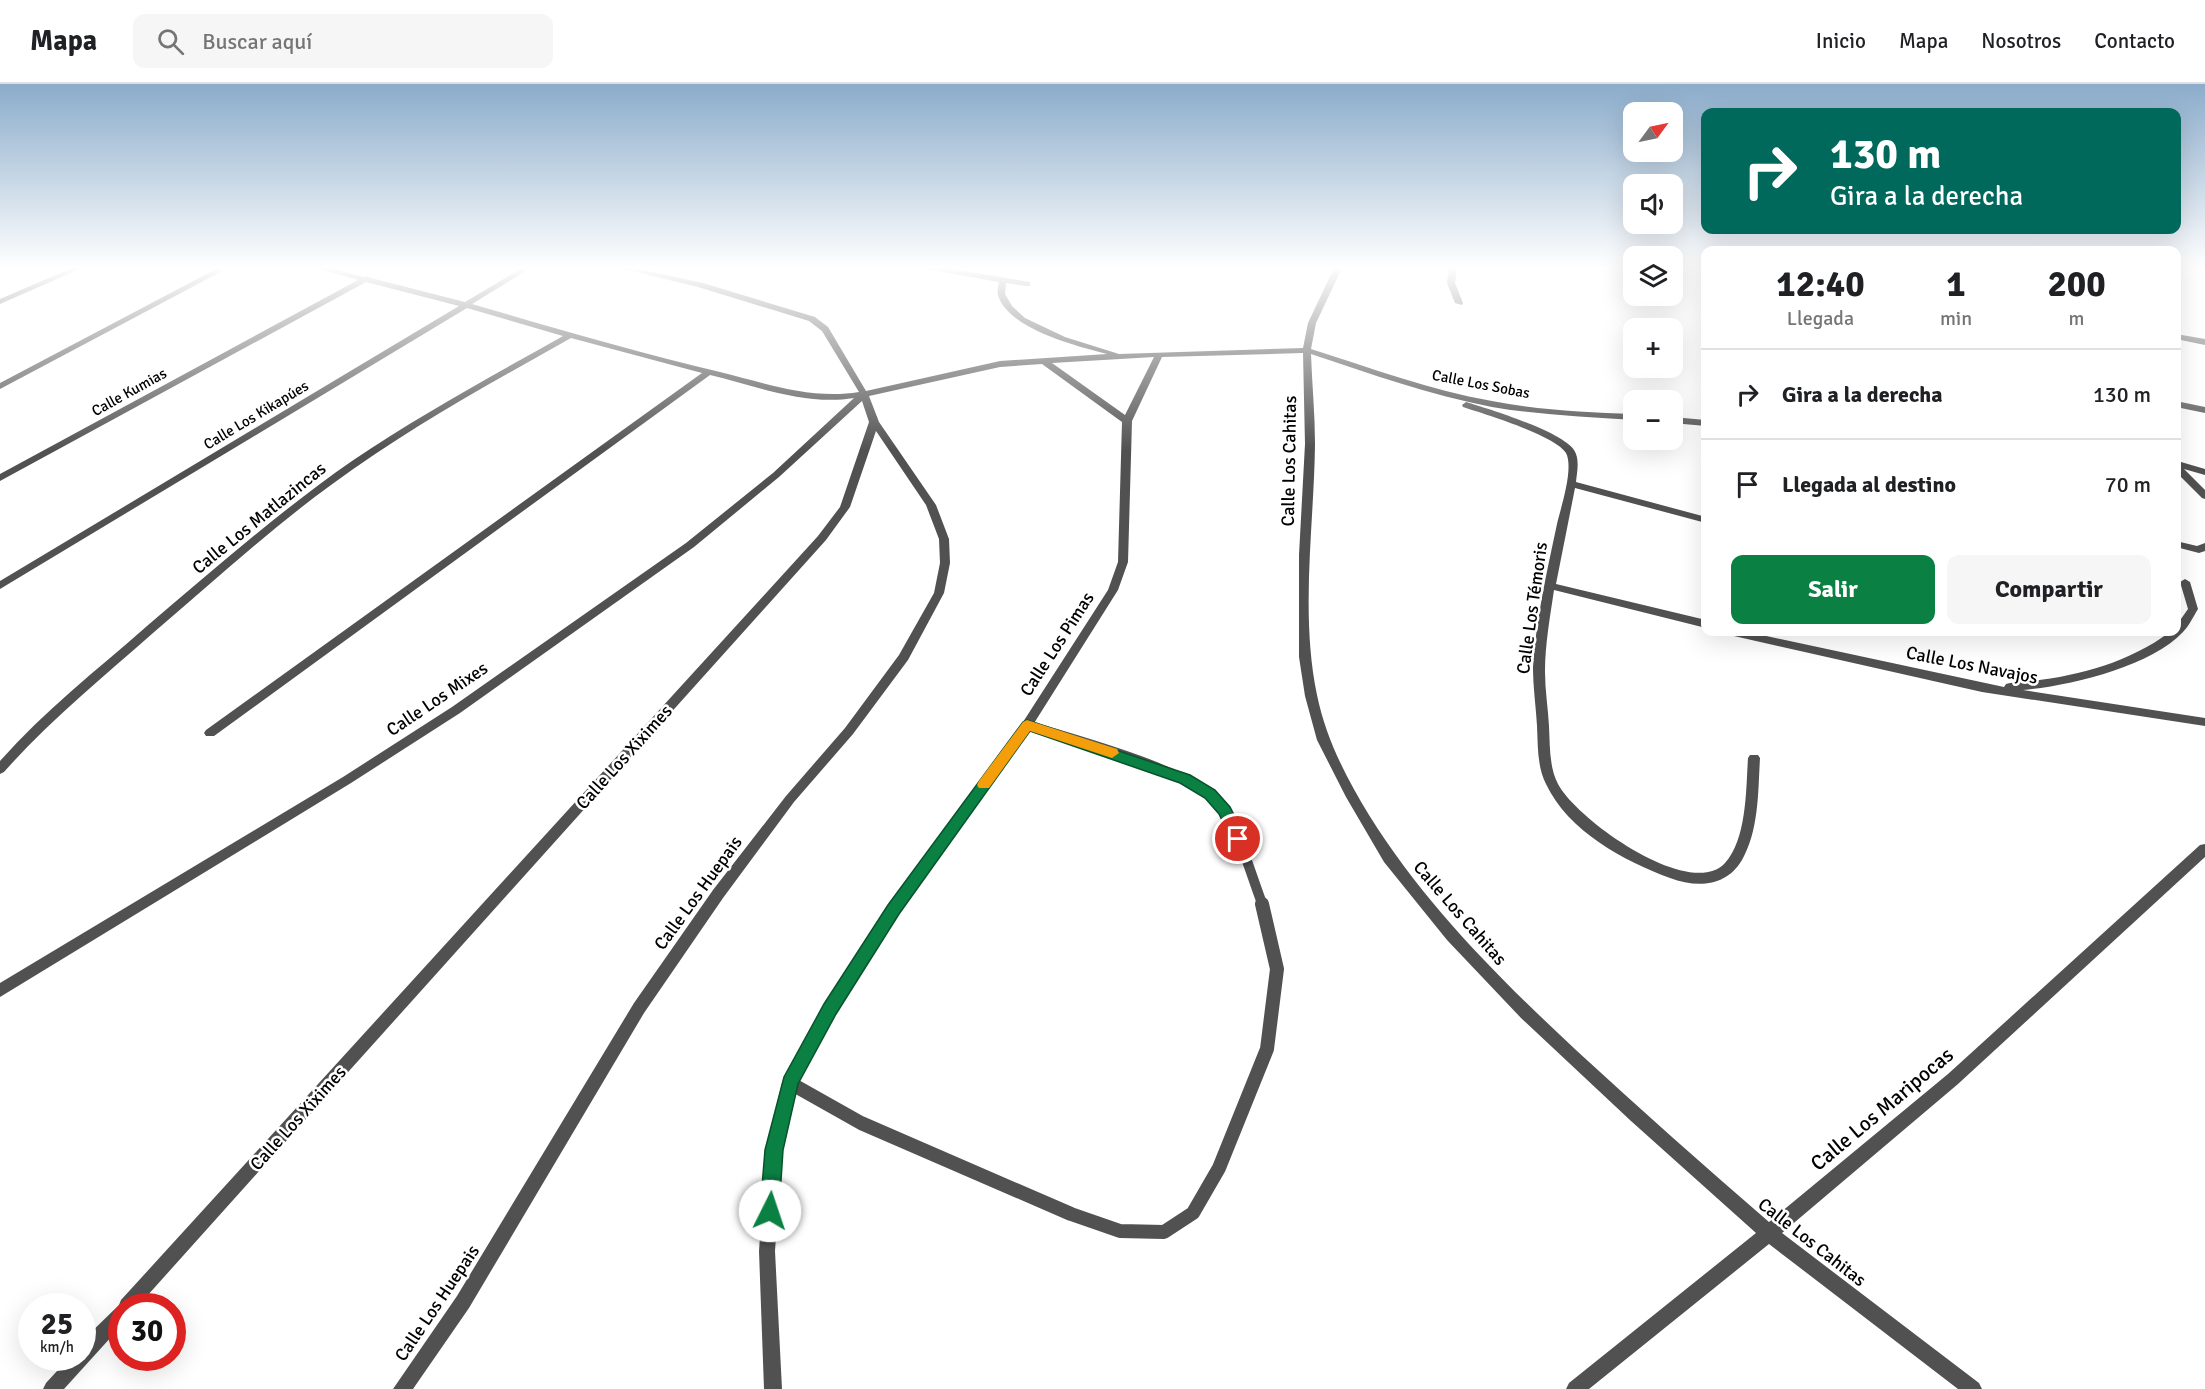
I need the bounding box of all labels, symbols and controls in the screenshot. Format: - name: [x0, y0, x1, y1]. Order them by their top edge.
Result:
- search box: [133, 14, 553, 68]
- text: Mapa: [30, 24, 97, 58]
- icon: search: [154, 25, 187, 58]
- text: Buscar aquí: [202, 28, 312, 55]
- text: Inicio: [1816, 28, 1866, 54]
- text: Mapa: [1899, 28, 1948, 54]
- text: Nosotros: [1981, 28, 2061, 54]
- text: Contacto: [2094, 28, 2175, 54]
- north arrow: [1623, 102, 1683, 162]
- map controls: [1623, 102, 1683, 450]
- text: 130 m: [1830, 129, 1941, 180]
- icon: right: [1731, 132, 1809, 210]
- button: sound: [1623, 174, 1683, 234]
- text: Gira a la derecha: [1830, 180, 2023, 213]
- button: layers: [1623, 246, 1683, 306]
- text: 12:40: [1776, 262, 1865, 307]
- text: 1: [1946, 262, 1966, 307]
- text: 200: [2047, 262, 2106, 307]
- text: Llegada: [1787, 306, 1854, 331]
- text: min: [1940, 306, 1972, 331]
- text: m: [2069, 306, 2085, 331]
- button: +: [1623, 318, 1683, 378]
- street label: Calle Kumias: [88, 364, 170, 420]
- street label: Calle Los Sobas: [1431, 366, 1532, 402]
- street label: Calle Los Kikapúes: [200, 376, 312, 453]
- icon: right: [1731, 378, 1764, 411]
- text: Gira a la derecha: [1782, 381, 1943, 408]
- text: 130 m: [2093, 381, 2151, 408]
- button: −: [1623, 390, 1683, 450]
- street label: Calle Los Cahitas: [1277, 395, 1301, 527]
- street label: Calle Los Matlazincas: [188, 457, 330, 579]
- icon: arrive: [1731, 468, 1764, 501]
- text: Llegada al destino: [1782, 471, 1956, 498]
- text: 70 m: [2105, 471, 2151, 498]
- street label: Calle Los Témoris: [1512, 541, 1552, 675]
- button: Salir: [1731, 555, 1935, 624]
- button: Compartir: [1947, 555, 2151, 624]
- street label: Calle Los Pimas: [1015, 588, 1099, 700]
- street label: Calle Los Navajos: [1904, 641, 2040, 689]
- street label: Calle Los Mixes: [382, 657, 492, 741]
- street label: Calle Los Xiximes: [571, 700, 677, 814]
- pin: [1212, 813, 1263, 864]
- icon: arrive: [1221, 822, 1254, 855]
- street label: Calle Los Huepais: [649, 832, 747, 954]
- street label: Calle Los Cahitas: [1409, 856, 1511, 970]
- street label: Calle Los Maripocas: [1805, 1042, 1959, 1176]
- street label: Calle Los Xiximes: [245, 1061, 351, 1175]
- position arrow: [738, 1179, 802, 1243]
- street label: Calle Los Cahitas: [1754, 1193, 1870, 1291]
- street label: Calle Los Huepais: [390, 1241, 484, 1365]
- speed limit sign: 30: [108, 1293, 186, 1371]
- text: 25: [41, 1306, 73, 1343]
- text: km/h: [40, 1338, 74, 1356]

